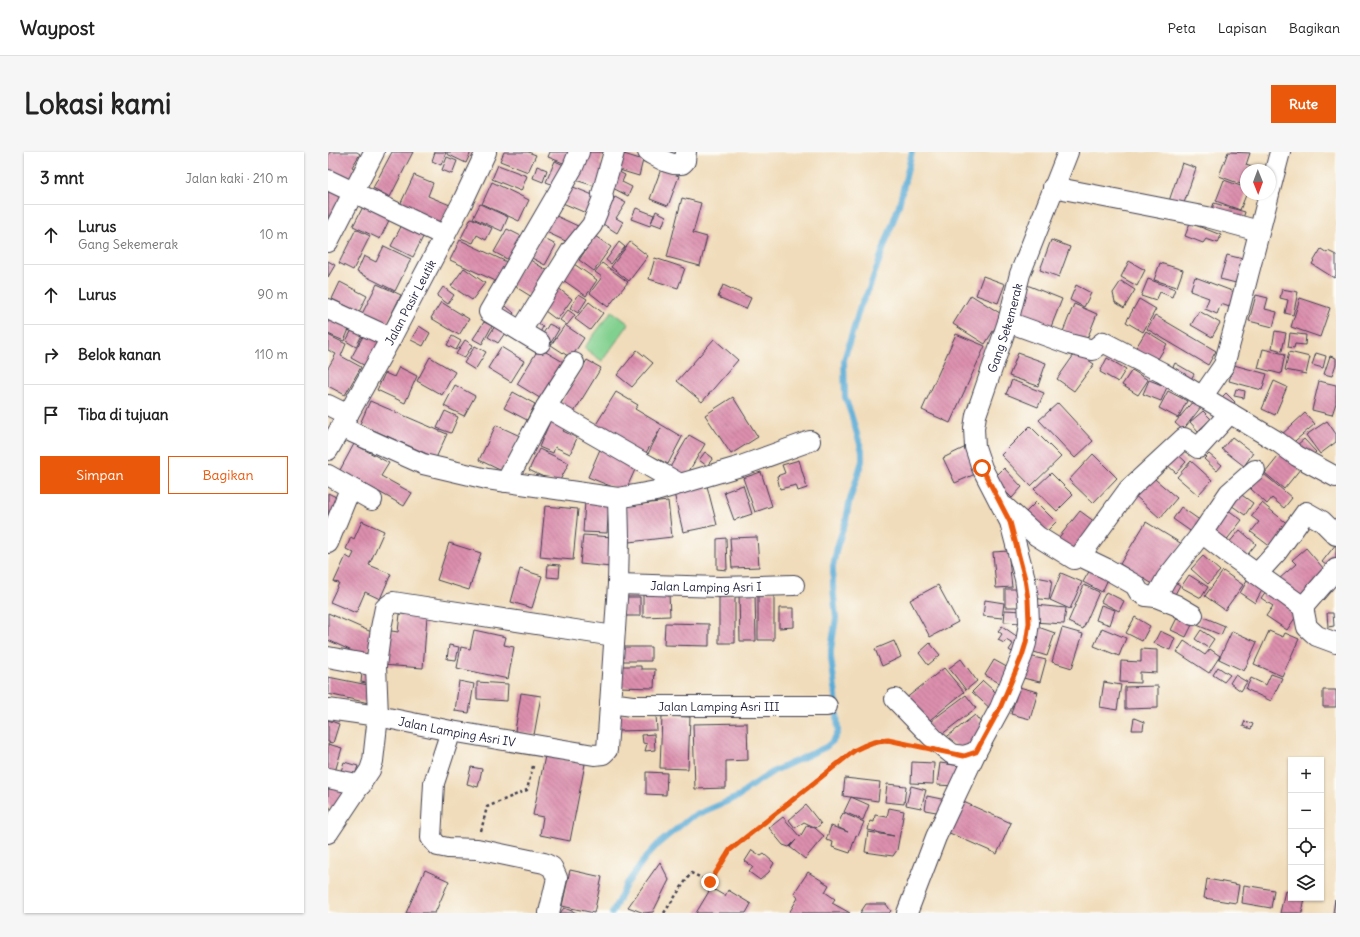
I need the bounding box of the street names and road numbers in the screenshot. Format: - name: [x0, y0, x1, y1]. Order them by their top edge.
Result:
- street label: Jalan Pasir Leutik: [381, 257, 438, 348]
- street label: Gang Sekemerak: [984, 282, 1025, 374]
- street label: Jalan Lamping Asri I: [650, 577, 762, 595]
- street label: Jalan Lamping Asri III: [658, 699, 780, 714]
- street label: Jalan Lamping Asri IV: [397, 713, 517, 749]

